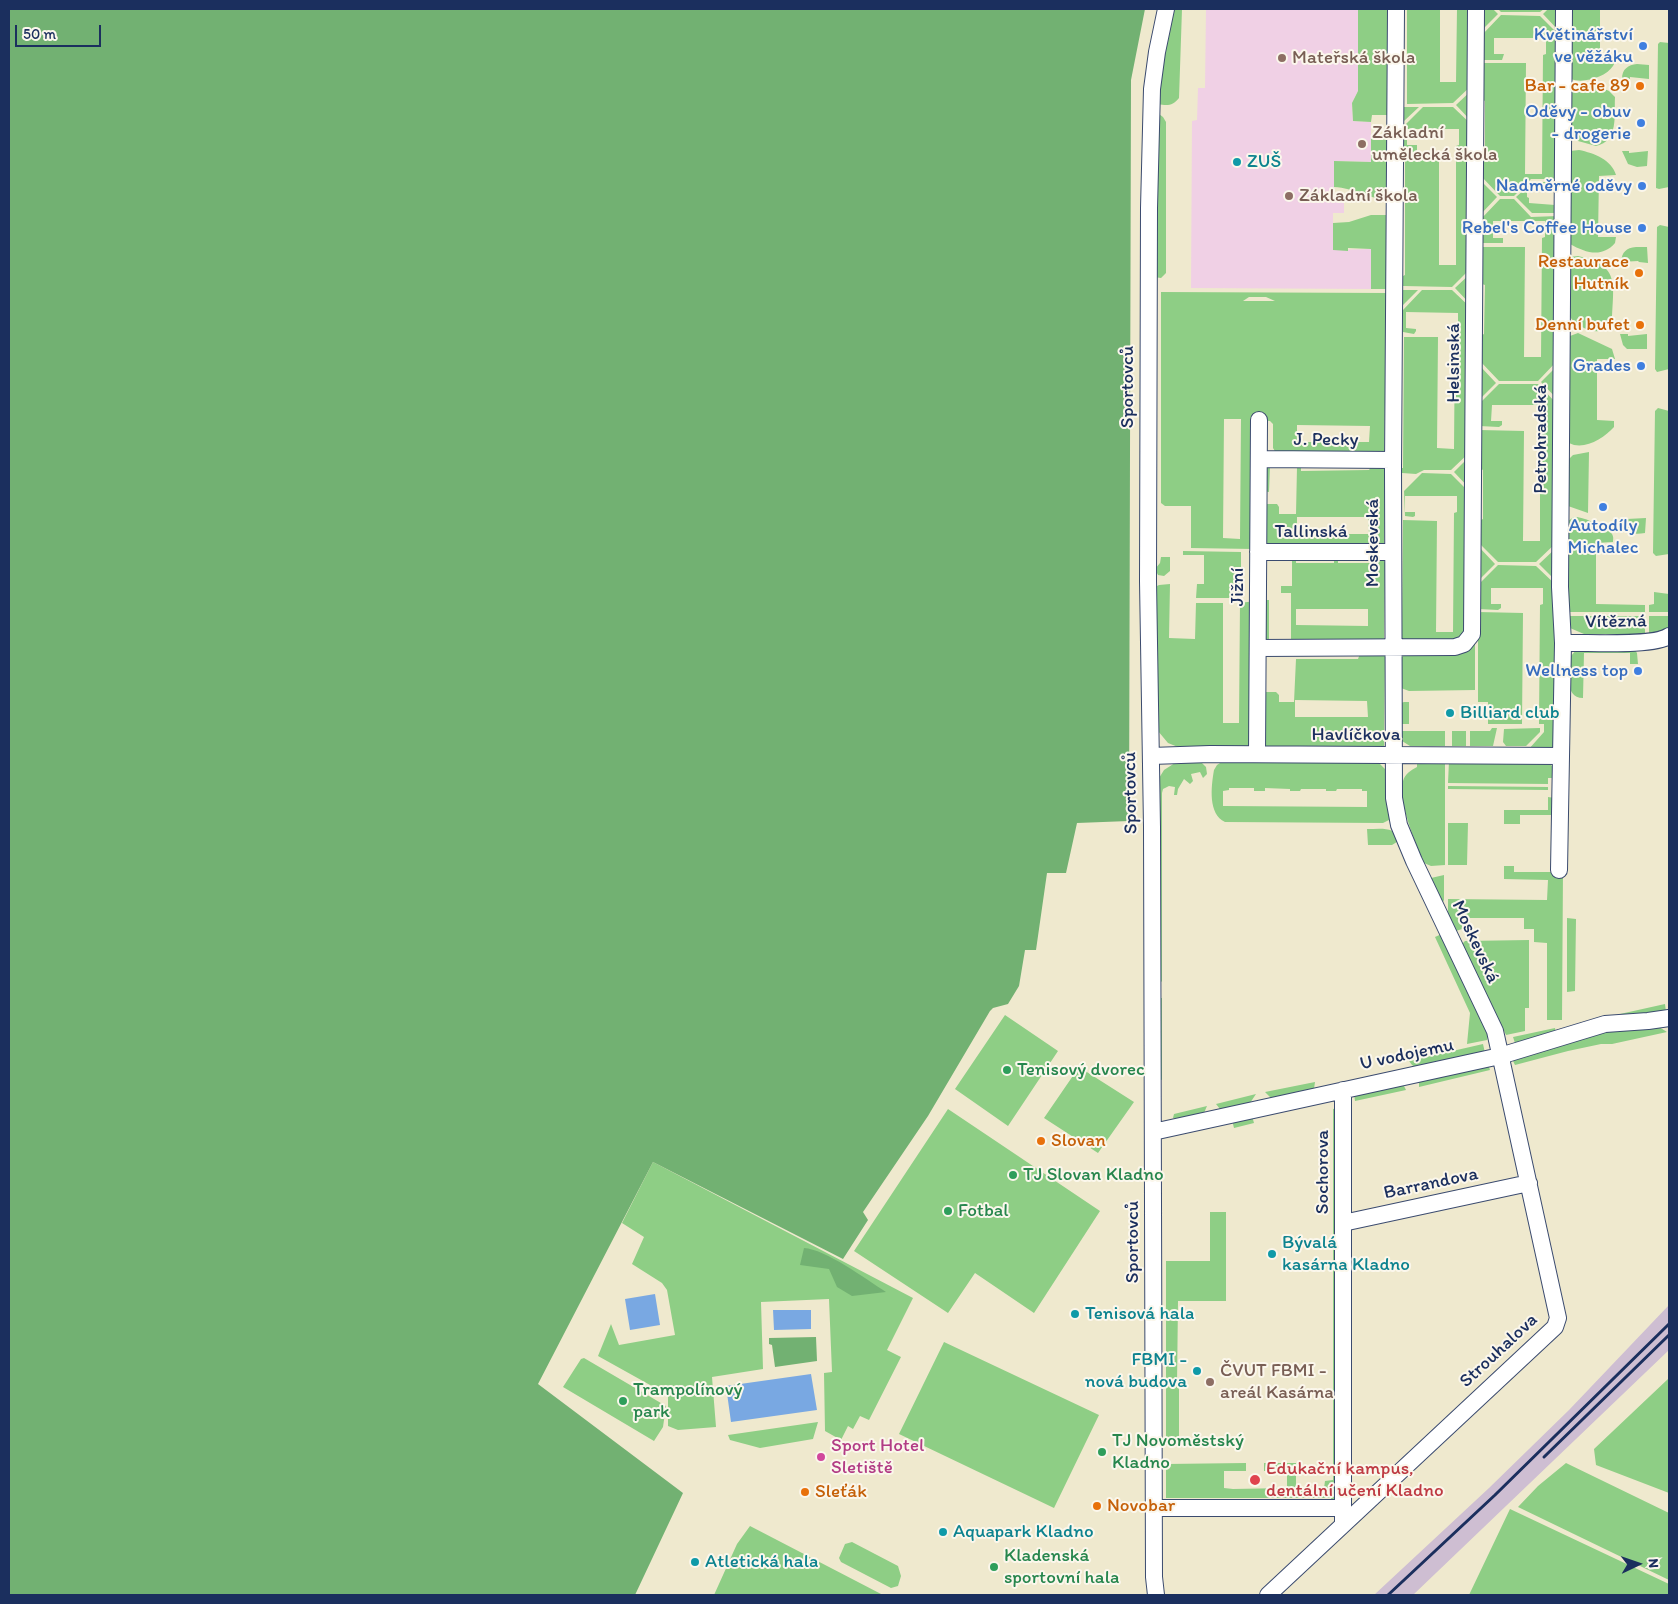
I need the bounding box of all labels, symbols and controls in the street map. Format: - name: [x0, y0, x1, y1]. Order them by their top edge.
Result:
- scale bar: [18, 15, 104, 47]
- place label: Květinářství ve věžáku: [1534, 24, 1633, 68]
- text: 50 m: [23, 25, 56, 43]
- marker: Květinářství ve věžáku: [1637, 40, 1649, 52]
- place label: Mateřská škola: [1292, 47, 1415, 69]
- marker: Mateřská škola: [1276, 52, 1288, 64]
- place label: Bar - cafe 89: [1524, 75, 1630, 97]
- marker: Bar - cafe 89: [1634, 80, 1646, 92]
- place label: Oděvy - obuv - drogerie: [1525, 101, 1631, 145]
- marker: Oděvy - obuv - drogerie: [1635, 117, 1647, 129]
- place label: Základní umělecká škola: [1372, 122, 1497, 166]
- marker: Základní umělecká škola: [1356, 138, 1368, 150]
- place label: ZUŠ: [1247, 151, 1281, 173]
- marker: ZUŠ: [1231, 156, 1243, 168]
- place label: Nadměrné oděvy: [1496, 175, 1632, 197]
- marker: Nadměrné oděvy: [1636, 180, 1648, 192]
- place label: Základní škola: [1299, 185, 1418, 207]
- marker: Základní škola: [1283, 190, 1295, 202]
- place label: Rebel's Coffee House: [1462, 217, 1632, 239]
- marker: Rebel's Coffee House: [1636, 222, 1648, 234]
- place label: Restaurace Hutník: [1538, 251, 1629, 295]
- marker: Restaurace Hutník: [1633, 267, 1645, 279]
- place label: Denní bufet: [1535, 314, 1630, 336]
- marker: Denní bufet: [1634, 319, 1646, 331]
- street label: Helsinská: [1443, 323, 1465, 403]
- street label: Sportovců: [1117, 346, 1139, 428]
- place label: Grades: [1573, 355, 1631, 377]
- marker: Grades: [1635, 360, 1647, 372]
- street label: Petrohradská: [1530, 384, 1552, 494]
- street label: J. Pecky: [1293, 429, 1359, 451]
- street label: Moskevská: [1362, 499, 1384, 587]
- marker: Autodíly Michalec: [1597, 501, 1609, 513]
- place label: Autodíly Michalec: [1567, 515, 1639, 559]
- street label: Tallinská: [1274, 521, 1348, 543]
- street label: Jižní: [1227, 568, 1249, 606]
- street label: Vítězná: [1585, 610, 1647, 634]
- place label: Wellness top: [1525, 660, 1628, 682]
- marker: Wellness top: [1632, 665, 1644, 677]
- place label: Billiard club: [1460, 702, 1560, 724]
- marker: Billiard club: [1444, 707, 1456, 719]
- street label: Havlíčkova: [1311, 724, 1401, 746]
- street label: Sportovců: [1119, 752, 1143, 834]
- street label: Moskevská: [1446, 897, 1504, 987]
- street label: U vodojemu: [1358, 1034, 1456, 1076]
- place label: Tenisový dvorec: [1017, 1059, 1145, 1081]
- marker: Tenisový dvorec: [1001, 1064, 1013, 1076]
- place label: Slovan: [1051, 1130, 1106, 1152]
- street label: Sochorova: [1312, 1130, 1334, 1214]
- marker: Slovan: [1035, 1135, 1047, 1147]
- street label: Barrandova: [1382, 1163, 1480, 1205]
- place label: TJ Slovan Kladno: [1023, 1164, 1164, 1186]
- marker: TJ Slovan Kladno: [1007, 1169, 1019, 1181]
- place label: Fotbal: [958, 1200, 1009, 1222]
- street label: Sportovců: [1122, 1201, 1144, 1283]
- marker: Fotbal: [942, 1205, 954, 1217]
- place label: Bývalá kasárna Kladno: [1282, 1232, 1410, 1276]
- marker: Bývalá kasárna Kladno: [1266, 1248, 1278, 1260]
- place label: Tenisová hala: [1085, 1303, 1194, 1325]
- marker: Tenisová hala: [1069, 1308, 1081, 1320]
- street label: Strouhalova: [1455, 1309, 1543, 1393]
- place label: FBMI - nová budova: [1085, 1349, 1187, 1393]
- place label: ČVUT FBMI - areál Kasárna: [1220, 1360, 1334, 1404]
- marker: FBMI - nová budova: [1191, 1365, 1203, 1377]
- marker: ČVUT FBMI - areál Kasárna: [1204, 1376, 1216, 1388]
- place label: Trampolínový park: [633, 1379, 742, 1423]
- marker: Trampolínový park: [617, 1395, 629, 1407]
- place label: TJ Novoměstský Kladno: [1112, 1430, 1244, 1474]
- place label: Sport Hotel Sletiště: [831, 1435, 924, 1479]
- marker: TJ Novoměstský Kladno: [1096, 1446, 1108, 1458]
- marker: Sport Hotel Sletiště: [815, 1451, 827, 1463]
- place label: Edukační kampus, dentální učení Kladno: [1266, 1458, 1444, 1502]
- marker: Edukační kampus, dentální učení Kladno: [1248, 1473, 1262, 1487]
- place label: Sleťák: [815, 1481, 867, 1503]
- marker: Sleťák: [799, 1486, 811, 1498]
- place label: Novobar: [1107, 1495, 1175, 1517]
- marker: Novobar: [1091, 1500, 1103, 1512]
- place label: Aquapark Kladno: [953, 1521, 1094, 1543]
- marker: Aquapark Kladno: [937, 1526, 949, 1538]
- north arrow: [1613, 1539, 1663, 1589]
- place label: Kladenská sportovní hala: [1004, 1545, 1119, 1589]
- place label: Atletická hala: [705, 1551, 818, 1573]
- marker: Atletická hala: [689, 1556, 701, 1568]
- text: N: [1645, 1558, 1662, 1568]
- marker: Kladenská sportovní hala: [988, 1561, 1000, 1573]

